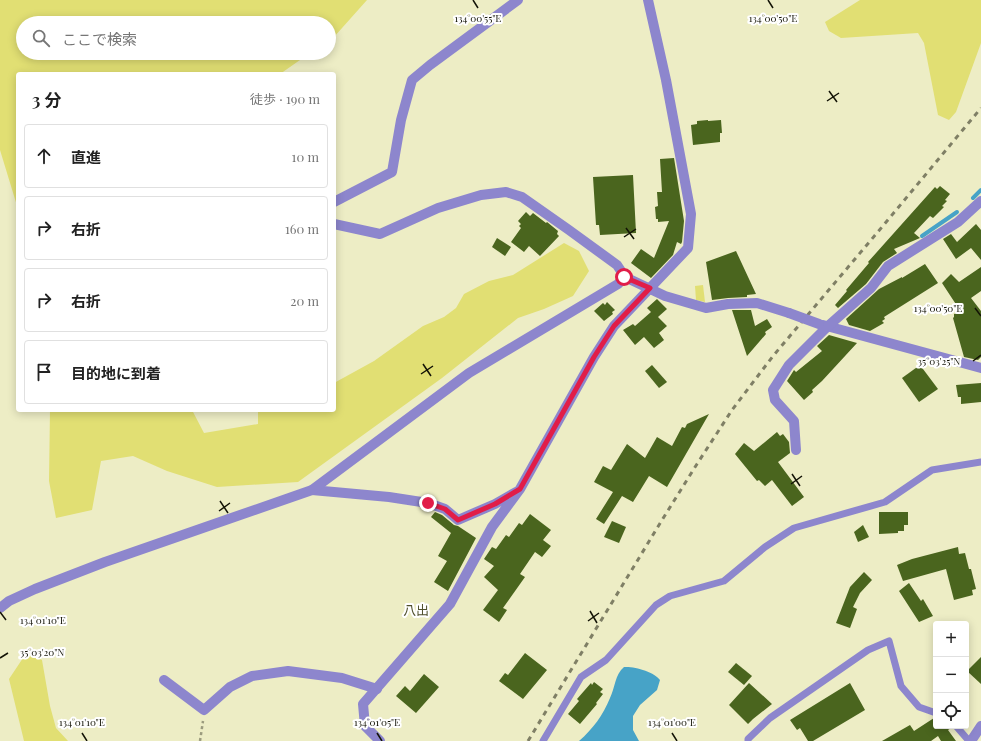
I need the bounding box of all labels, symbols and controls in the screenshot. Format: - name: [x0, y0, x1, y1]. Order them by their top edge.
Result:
- text: 134°00'55"E: [455, 11, 501, 25]
- text: 134°00'50"E: [749, 11, 797, 25]
- search box: [16, 16, 336, 60]
- icon: search: [30, 27, 52, 49]
- text: ここで検索: [62, 29, 137, 49]
- text: 3 分: [32, 88, 61, 110]
- text: 徒歩 · 190 m: [250, 90, 320, 107]
- icon: ahead: [33, 145, 55, 167]
- text: 直進: [71, 147, 101, 167]
- text: 10 m: [292, 148, 319, 165]
- icon: right: [33, 217, 55, 239]
- text: 右折: [71, 219, 101, 239]
- text: 160 m: [285, 220, 319, 237]
- route start: [615, 268, 633, 286]
- icon: right: [33, 289, 55, 311]
- text: 右折: [71, 291, 101, 311]
- text: 20 m: [290, 292, 319, 309]
- text: 134°00'50"E: [914, 301, 962, 315]
- text: 35°03'25"N: [918, 354, 960, 368]
- icon: arrive: [33, 361, 55, 383]
- text: 目的地に到着: [71, 363, 161, 383]
- route end: [419, 494, 437, 512]
- district label: 八出: [403, 601, 429, 618]
- text: 134°01'10"E: [20, 613, 66, 627]
- map controls: [933, 621, 969, 729]
- button: +: [933, 621, 969, 657]
- text: 35°03'20"N: [20, 645, 64, 659]
- button: −: [933, 657, 969, 693]
- button: locate: [933, 693, 969, 729]
- text: 134°01'10"E: [59, 715, 105, 729]
- text: 134°01'05"E: [354, 715, 400, 729]
- text: 134°01'00"E: [648, 715, 696, 729]

